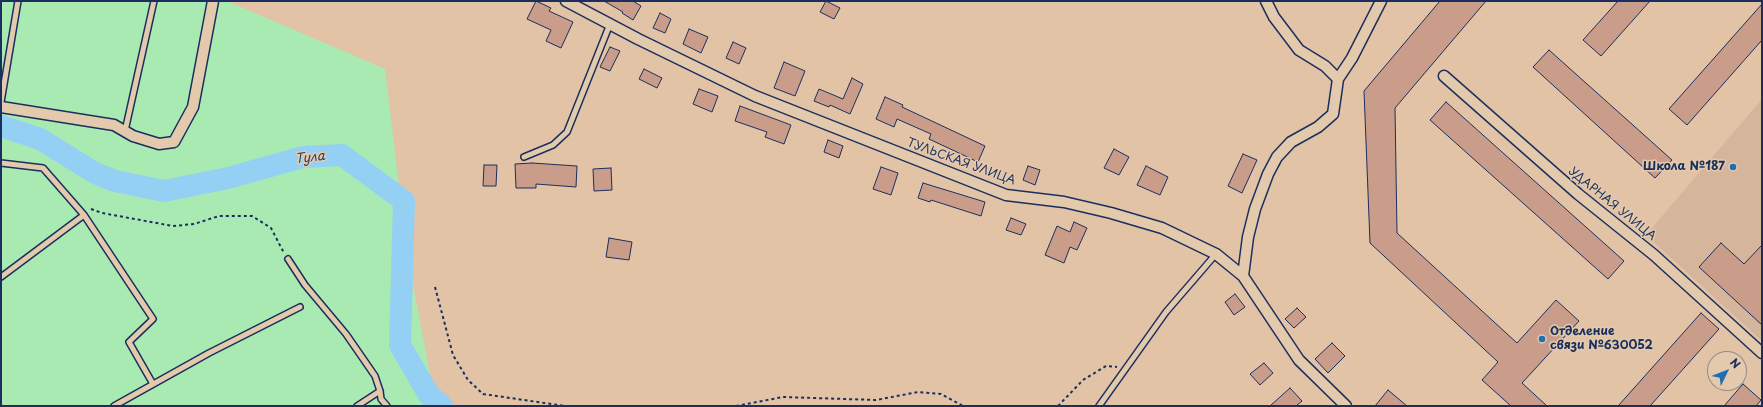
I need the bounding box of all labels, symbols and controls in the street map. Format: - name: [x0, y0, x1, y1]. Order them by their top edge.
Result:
- street label: ТУЛЬСКАЯ УЛИЦА: [905, 136, 1017, 188]
- water label: Тула: [294, 148, 326, 168]
- place label: Школа №187: [1643, 160, 1725, 174]
- marker: Школа №187: [1728, 162, 1738, 172]
- street label: УДАРНАЯ УЛИЦА: [1565, 164, 1659, 244]
- place label: Отделение связи №630052: [1550, 325, 1653, 353]
- marker: Отделение связи №630052: [1537, 334, 1547, 344]
- north arrow: [1707, 351, 1747, 391]
- text: N: [1726, 354, 1745, 372]

